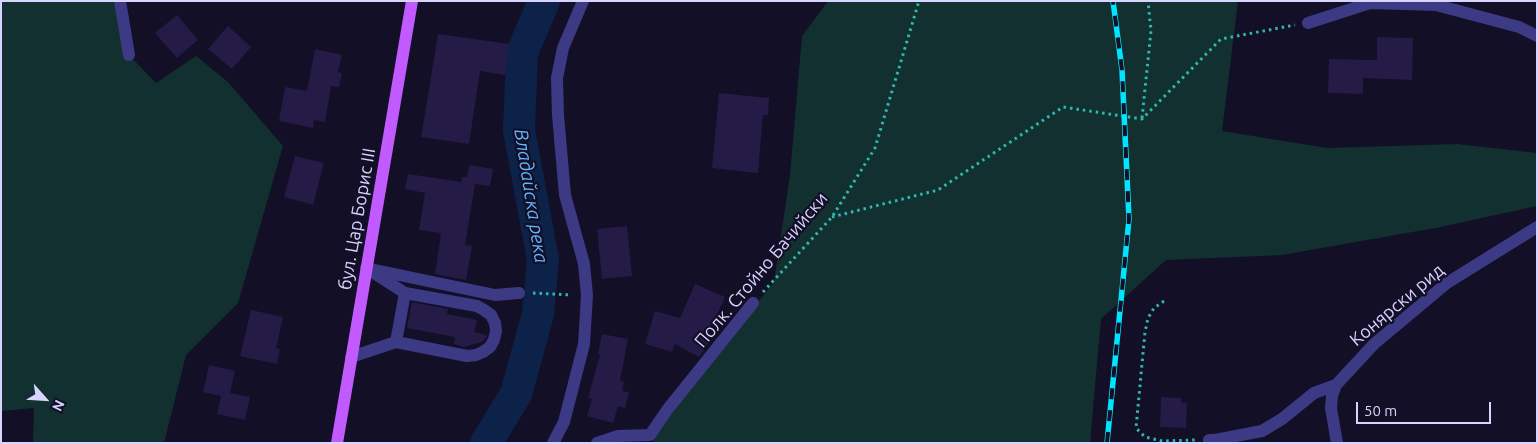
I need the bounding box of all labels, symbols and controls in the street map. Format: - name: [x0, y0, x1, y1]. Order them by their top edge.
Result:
- water label: Владайска река: [509, 127, 553, 265]
- street label: бул. Цар Борис III: [334, 146, 380, 292]
- street label: Полк. Стойно Бачийски: [690, 188, 832, 352]
- street label: Конярски рид: [1346, 259, 1448, 351]
- north arrow: [20, 374, 70, 424]
- scale bar: [1358, 392, 1493, 424]
- text: N: [49, 397, 68, 414]
- text: 50 m: [1364, 402, 1397, 419]

